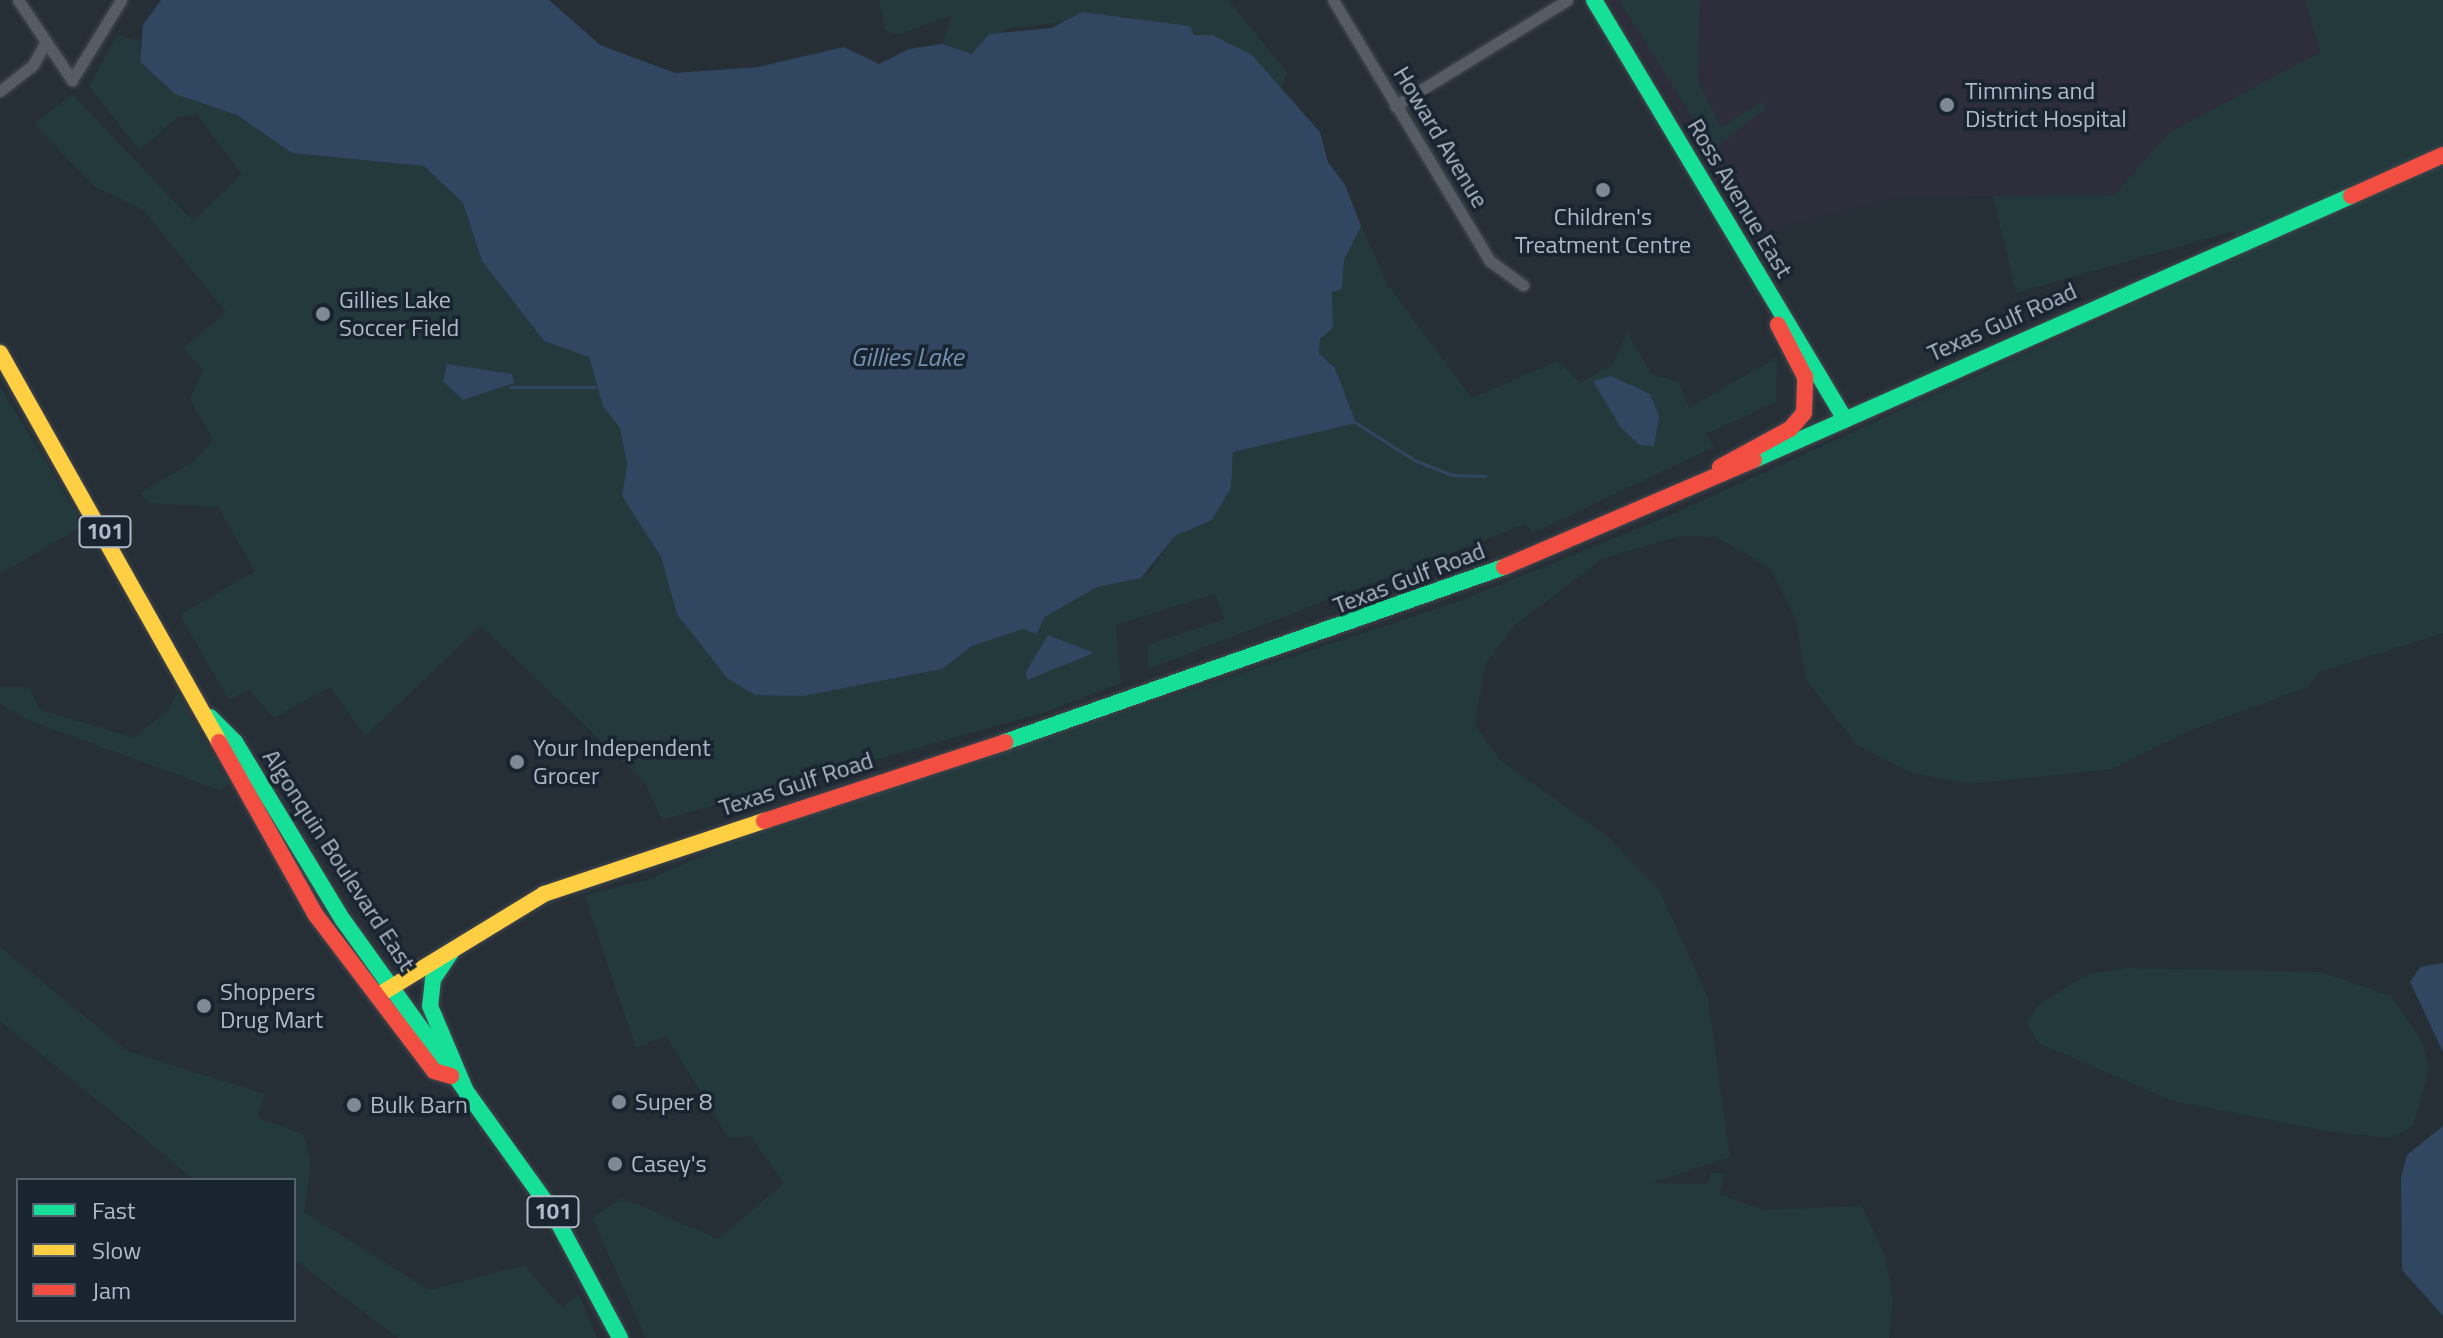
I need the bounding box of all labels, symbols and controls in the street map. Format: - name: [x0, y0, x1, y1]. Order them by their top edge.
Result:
- street label: Howard Avenue: [1387, 61, 1495, 213]
- place label: Timmins and District Hospital: [1965, 77, 2127, 133]
- marker: Timmins and District Hospital: [1936, 94, 1958, 116]
- street label: Ross Avenue East: [1681, 113, 1799, 283]
- marker: Children's Treatment Centre: [1594, 181, 1612, 199]
- place label: Children's Treatment Centre: [1515, 203, 1691, 259]
- street label: Texas Gulf Road: [1923, 276, 2081, 368]
- place label: Gillies Lake Soccer Field: [339, 286, 459, 342]
- marker: Gillies Lake Soccer Field: [314, 305, 332, 323]
- water label: Gillies Lake: [851, 341, 963, 373]
- road number: 101: [77, 514, 133, 550]
- street label: Texas Gulf Road: [1329, 536, 1489, 620]
- place label: Your Independent Grocer: [533, 734, 711, 790]
- street label: Algonquin Boulevard East: [257, 744, 421, 976]
- street label: Texas Gulf Road: [715, 746, 877, 822]
- marker: Your Independent Grocer: [508, 753, 526, 771]
- place label: Shoppers Drug Mart: [220, 978, 323, 1034]
- marker: Shoppers Drug Mart: [195, 997, 213, 1015]
- place label: Super 8: [635, 1088, 713, 1116]
- place label: Bulk Barn: [370, 1091, 468, 1119]
- marker: Super 8: [610, 1093, 628, 1111]
- marker: Bulk Barn: [345, 1096, 363, 1114]
- place label: Casey's: [631, 1150, 707, 1178]
- marker: Casey's: [606, 1155, 624, 1173]
- legend: [16, 1178, 296, 1322]
- text: Fast: [92, 1192, 135, 1228]
- road number: 101: [525, 1194, 581, 1230]
- text: Slow: [92, 1232, 141, 1268]
- text: Jam: [92, 1272, 131, 1308]

